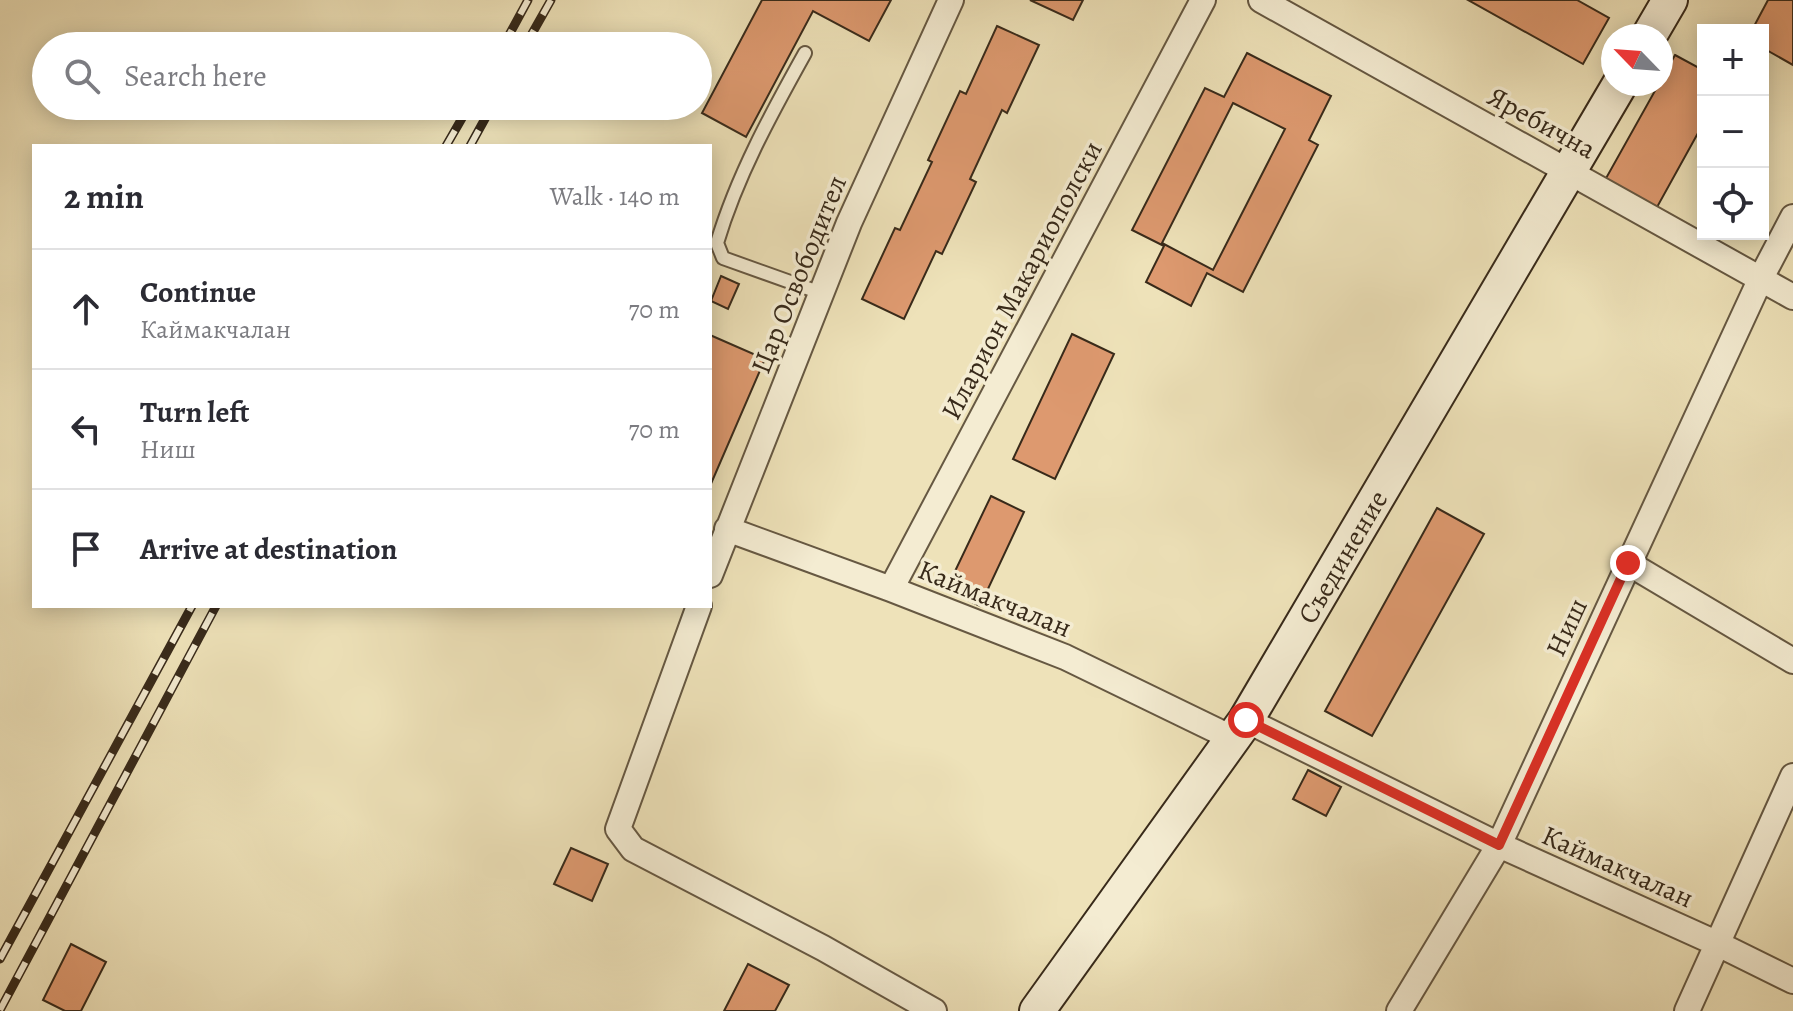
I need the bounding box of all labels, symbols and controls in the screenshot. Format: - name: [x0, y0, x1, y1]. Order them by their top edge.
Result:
- north arrow: [1601, 24, 1673, 96]
- map controls: [1697, 24, 1769, 240]
- button: +: [1697, 24, 1769, 96]
- search box: [32, 32, 712, 120]
- icon: search: [60, 54, 104, 98]
- text: Search here: [124, 56, 267, 96]
- street label: Яребична: [1481, 78, 1603, 168]
- button: −: [1697, 96, 1769, 168]
- street label: Иларион Макариополски: [932, 134, 1112, 427]
- button: locate: [1697, 168, 1769, 240]
- street label: Цар Освободител: [742, 170, 856, 379]
- text: 2 min: [64, 173, 144, 220]
- text: Walk · 140 m: [550, 179, 680, 214]
- text: Continue: [140, 272, 256, 312]
- icon: ahead: [64, 287, 108, 331]
- text: 70 m: [628, 292, 680, 327]
- text: Каймакчалан: [140, 312, 291, 347]
- text: Turn left: [140, 392, 249, 432]
- icon: left: [64, 407, 108, 451]
- text: 70 m: [628, 412, 680, 447]
- text: Ниш: [140, 432, 196, 467]
- street label: Съединение: [1289, 483, 1397, 631]
- icon: arrive: [64, 527, 108, 571]
- text: Arrive at destination: [140, 529, 397, 569]
- route end: [1610, 545, 1646, 581]
- street label: Каймакчалан: [912, 551, 1077, 647]
- street label: Ниш: [1537, 592, 1597, 663]
- route start: [1228, 702, 1264, 738]
- street label: Каймакчалан: [1536, 816, 1700, 917]

